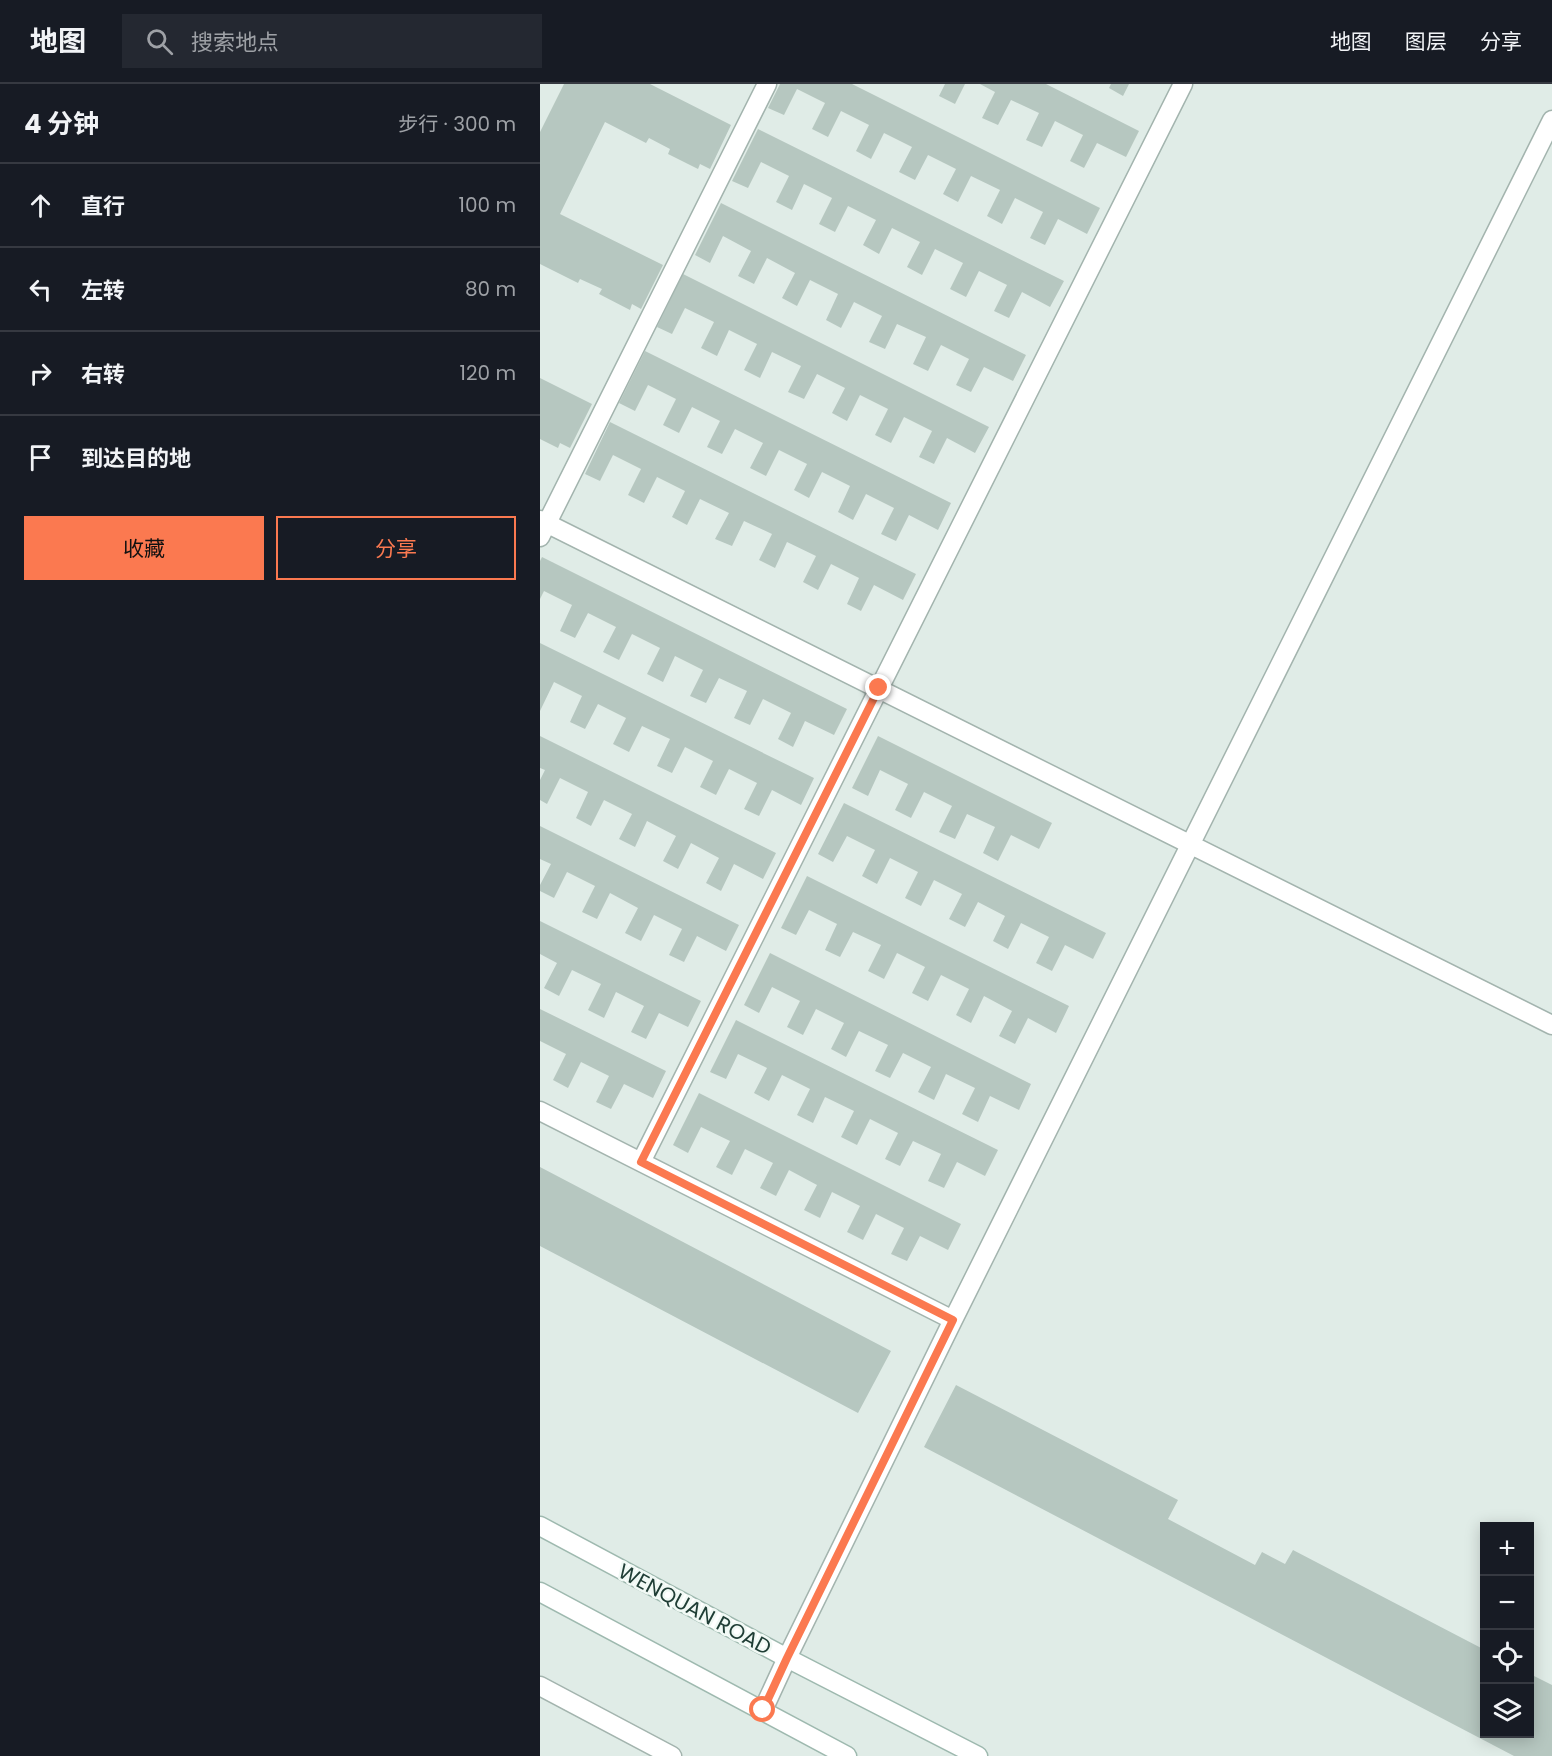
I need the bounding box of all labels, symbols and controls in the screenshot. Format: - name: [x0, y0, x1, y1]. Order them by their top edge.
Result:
- search box: [122, 14, 542, 68]
- text: 地图: [30, 22, 86, 61]
- icon: search: [143, 25, 176, 58]
- text: 搜索地点: [191, 27, 279, 58]
- text: 地图: [1330, 27, 1372, 56]
- text: 图层: [1405, 27, 1447, 56]
- text: 分享: [1480, 27, 1522, 56]
- text: 4 分钟: [24, 106, 99, 142]
- text: 步行 · 300 m: [398, 110, 516, 138]
- icon: ahead: [24, 189, 57, 222]
- text: 直行: [81, 191, 125, 222]
- text: 100 m: [459, 191, 516, 219]
- icon: left: [24, 273, 57, 306]
- text: 左转: [81, 275, 125, 306]
- text: 80 m: [465, 275, 516, 303]
- icon: right: [24, 357, 57, 390]
- text: 右转: [81, 359, 125, 390]
- text: 120 m: [460, 359, 516, 387]
- icon: arrive: [24, 441, 57, 474]
- text: 到达目的地: [81, 443, 191, 474]
- button: 收藏: [24, 516, 264, 580]
- button: 分享: [276, 516, 516, 580]
- route end: [865, 674, 891, 700]
- map controls: [1480, 1522, 1534, 1738]
- button: +: [1480, 1522, 1534, 1576]
- street label: WENQUAN ROAD: [613, 1556, 777, 1662]
- button: −: [1480, 1576, 1534, 1630]
- button: locate: [1480, 1630, 1534, 1684]
- button: layers: [1480, 1684, 1534, 1738]
- route start: [749, 1696, 775, 1722]

